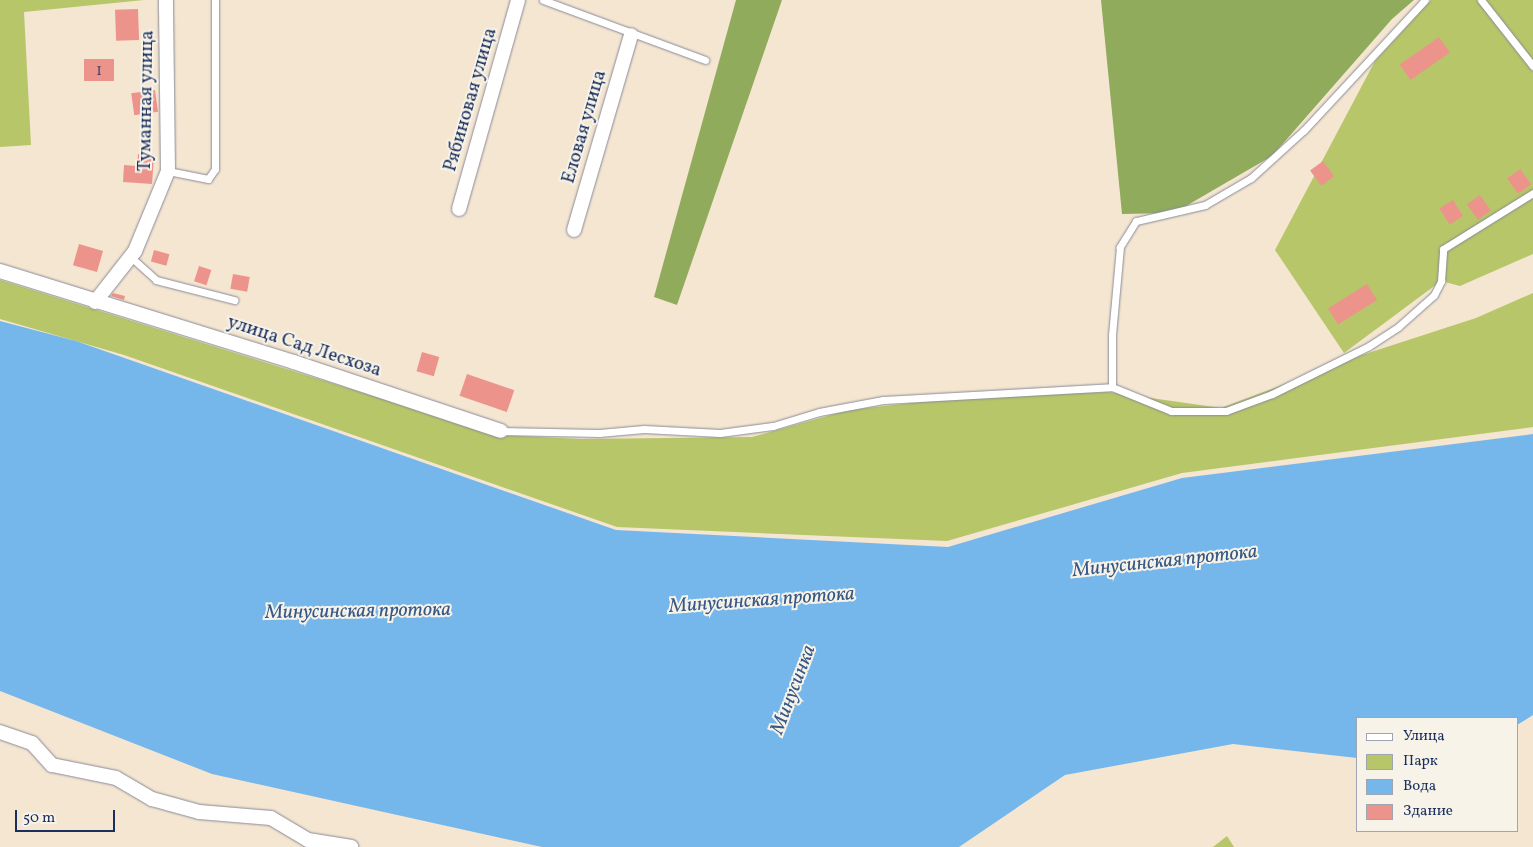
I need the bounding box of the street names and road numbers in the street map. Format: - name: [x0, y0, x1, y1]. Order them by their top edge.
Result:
- street label: Рябиновая улица: [440, 25, 502, 175]
- street label: Туманная улица: [134, 30, 160, 172]
- street label: Еловая улица: [558, 67, 612, 187]
- street label: улица Сад Лесхоза: [224, 311, 384, 383]

